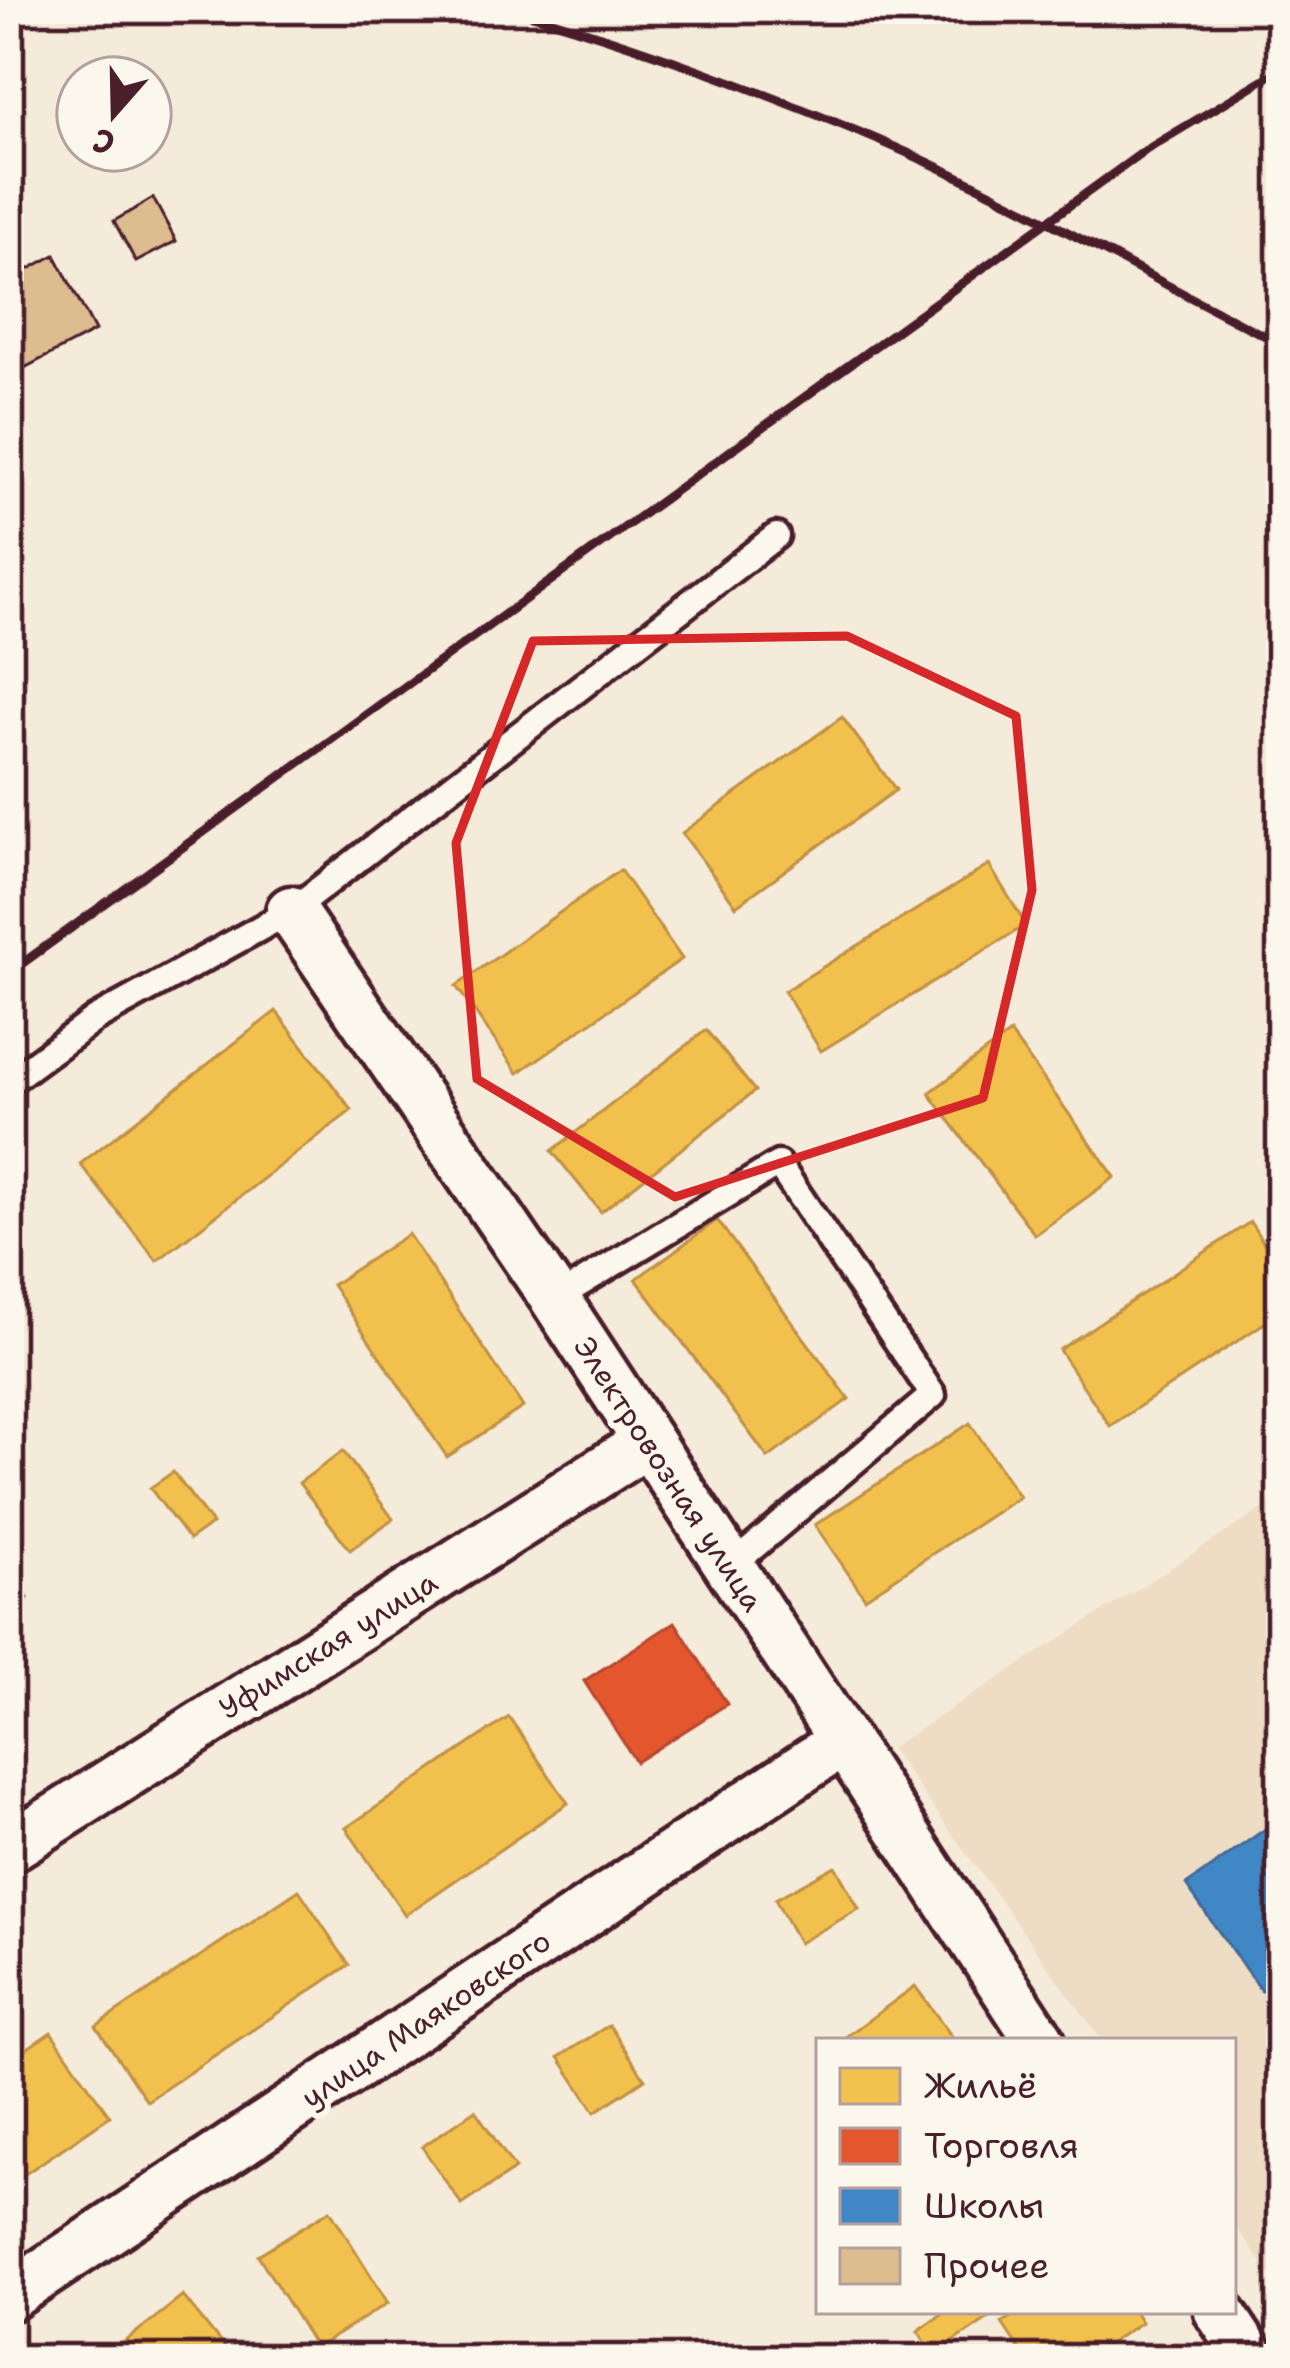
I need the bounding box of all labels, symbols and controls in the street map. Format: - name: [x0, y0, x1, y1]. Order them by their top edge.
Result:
- north arrow: [54, 54, 174, 174]
- text: С: [87, 117, 121, 166]
- street label: Электровозная улица: [565, 1329, 774, 1620]
- street label: Уфимская улица: [211, 1561, 445, 1729]
- street label: улица Маяковского: [293, 1920, 559, 2118]
- legend: [816, 2038, 1236, 2314]
- text: Жильё: [924, 2061, 1037, 2110]
- text: Торговля: [924, 2121, 1079, 2170]
- text: Школы: [924, 2181, 1044, 2230]
- text: Прочее: [924, 2241, 1050, 2290]

